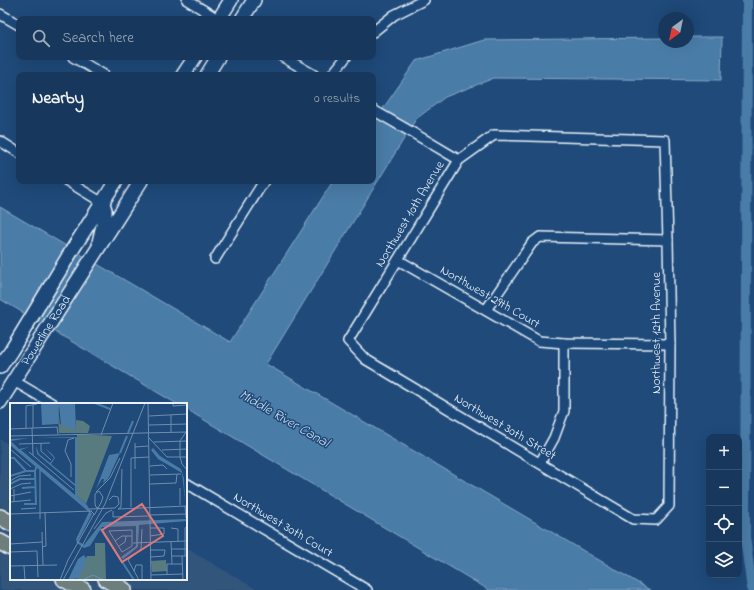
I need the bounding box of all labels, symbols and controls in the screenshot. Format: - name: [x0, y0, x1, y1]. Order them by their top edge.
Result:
- north arrow: [658, 12, 694, 48]
- search box: [16, 16, 376, 60]
- icon: search: [30, 27, 52, 49]
- text: Search here: [62, 27, 134, 49]
- text: Nearby: [32, 86, 84, 111]
- text: 0 results: [314, 89, 360, 108]
- street label: Northwest 10th Avenue: [371, 157, 449, 271]
- street label: Northwest 29th Court: [437, 261, 544, 334]
- street label: Northwest 12th Avenue: [647, 272, 666, 394]
- street label: Powerline Road: [16, 291, 76, 369]
- water label: Middle River Canal: [235, 385, 334, 454]
- street label: Northwest 30th Street: [450, 389, 560, 465]
- inset map: [10, 403, 187, 580]
- map controls: [706, 434, 742, 578]
- button: +: [706, 434, 742, 470]
- button: −: [706, 470, 742, 506]
- street label: Northwest 30th Court: [230, 488, 337, 563]
- button: locate: [706, 506, 742, 542]
- button: layers: [706, 542, 742, 578]

